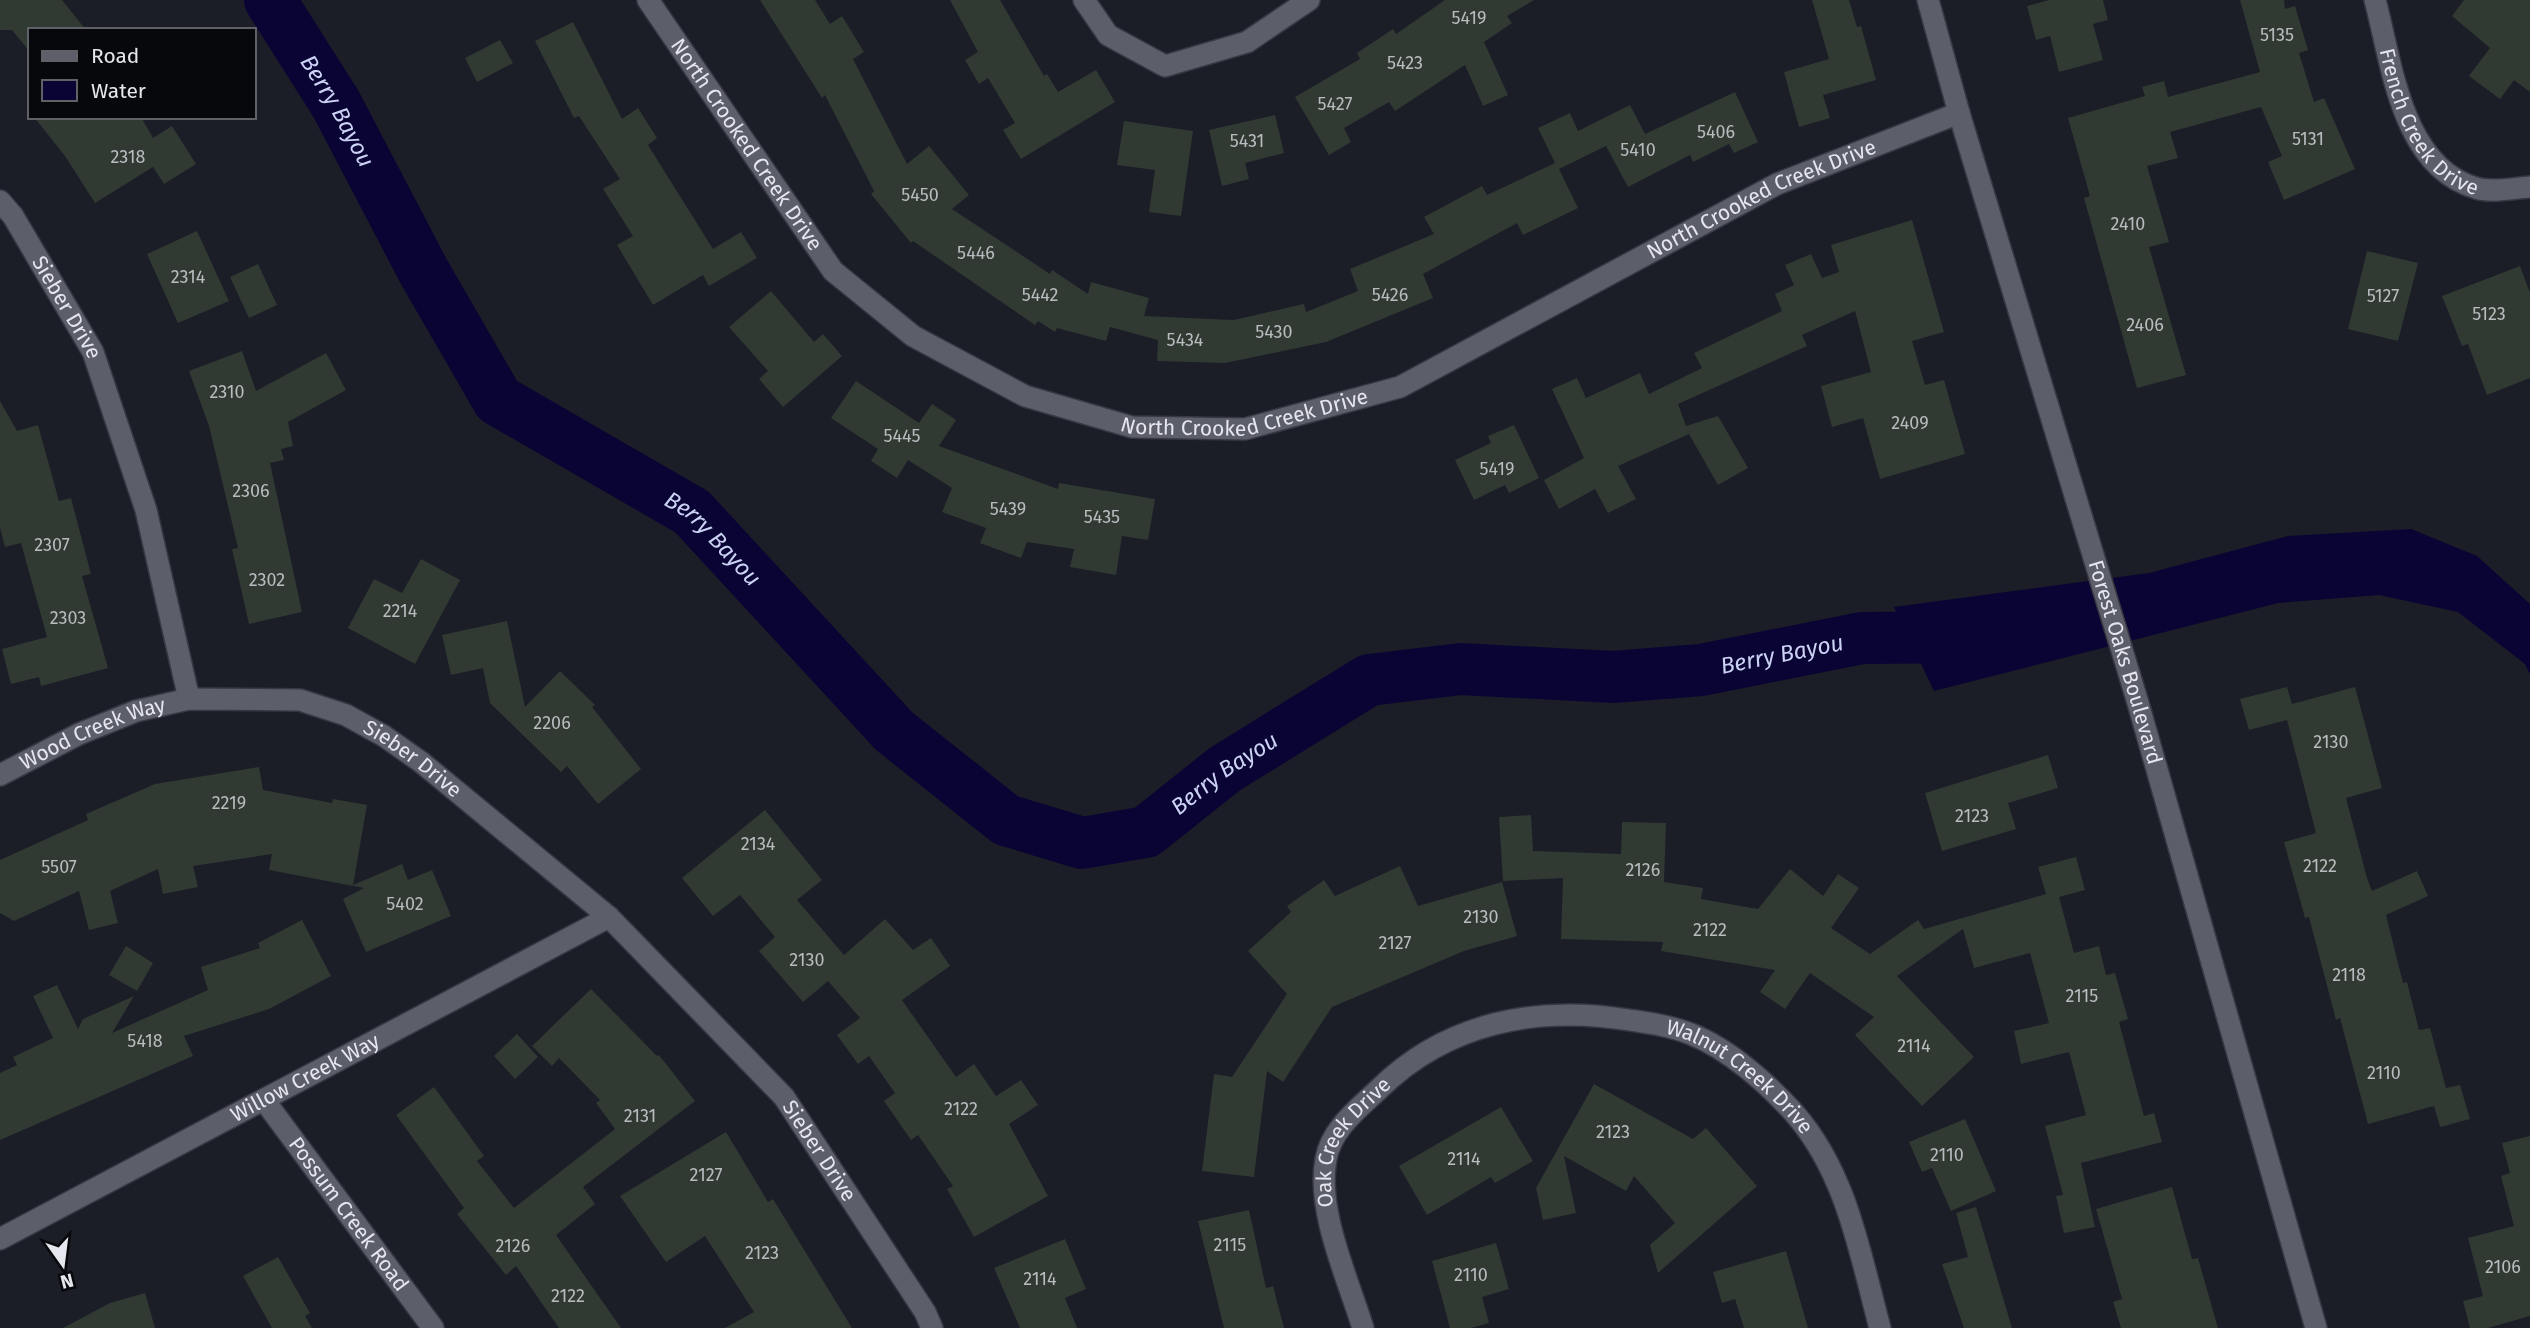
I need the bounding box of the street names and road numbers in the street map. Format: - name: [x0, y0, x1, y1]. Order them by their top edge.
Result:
- street label: North Crooked Creek Drive: [665, 33, 828, 256]
- street label: French Creek Drive: [2374, 46, 2482, 201]
- street label: North Crooked Creek Drive: [1642, 134, 1880, 265]
- street label: Sieber Drive: [26, 251, 107, 362]
- street label: North Crooked Creek Drive: [1118, 383, 1371, 442]
- street label: Forest Oaks Boulevard: [2082, 557, 2168, 767]
- street label: Wood Creek Way: [15, 692, 168, 776]
- street label: Sieber Drive: [359, 714, 467, 803]
- street label: Walnut Creek Drive: [1664, 1014, 1819, 1139]
- street label: Willow Creek Way: [226, 1027, 384, 1128]
- street label: Oak Creek Drive: [1311, 1072, 1396, 1209]
- street label: Sieber Drive: [777, 1095, 862, 1206]
- street label: Possum Creek Road: [283, 1132, 414, 1296]

